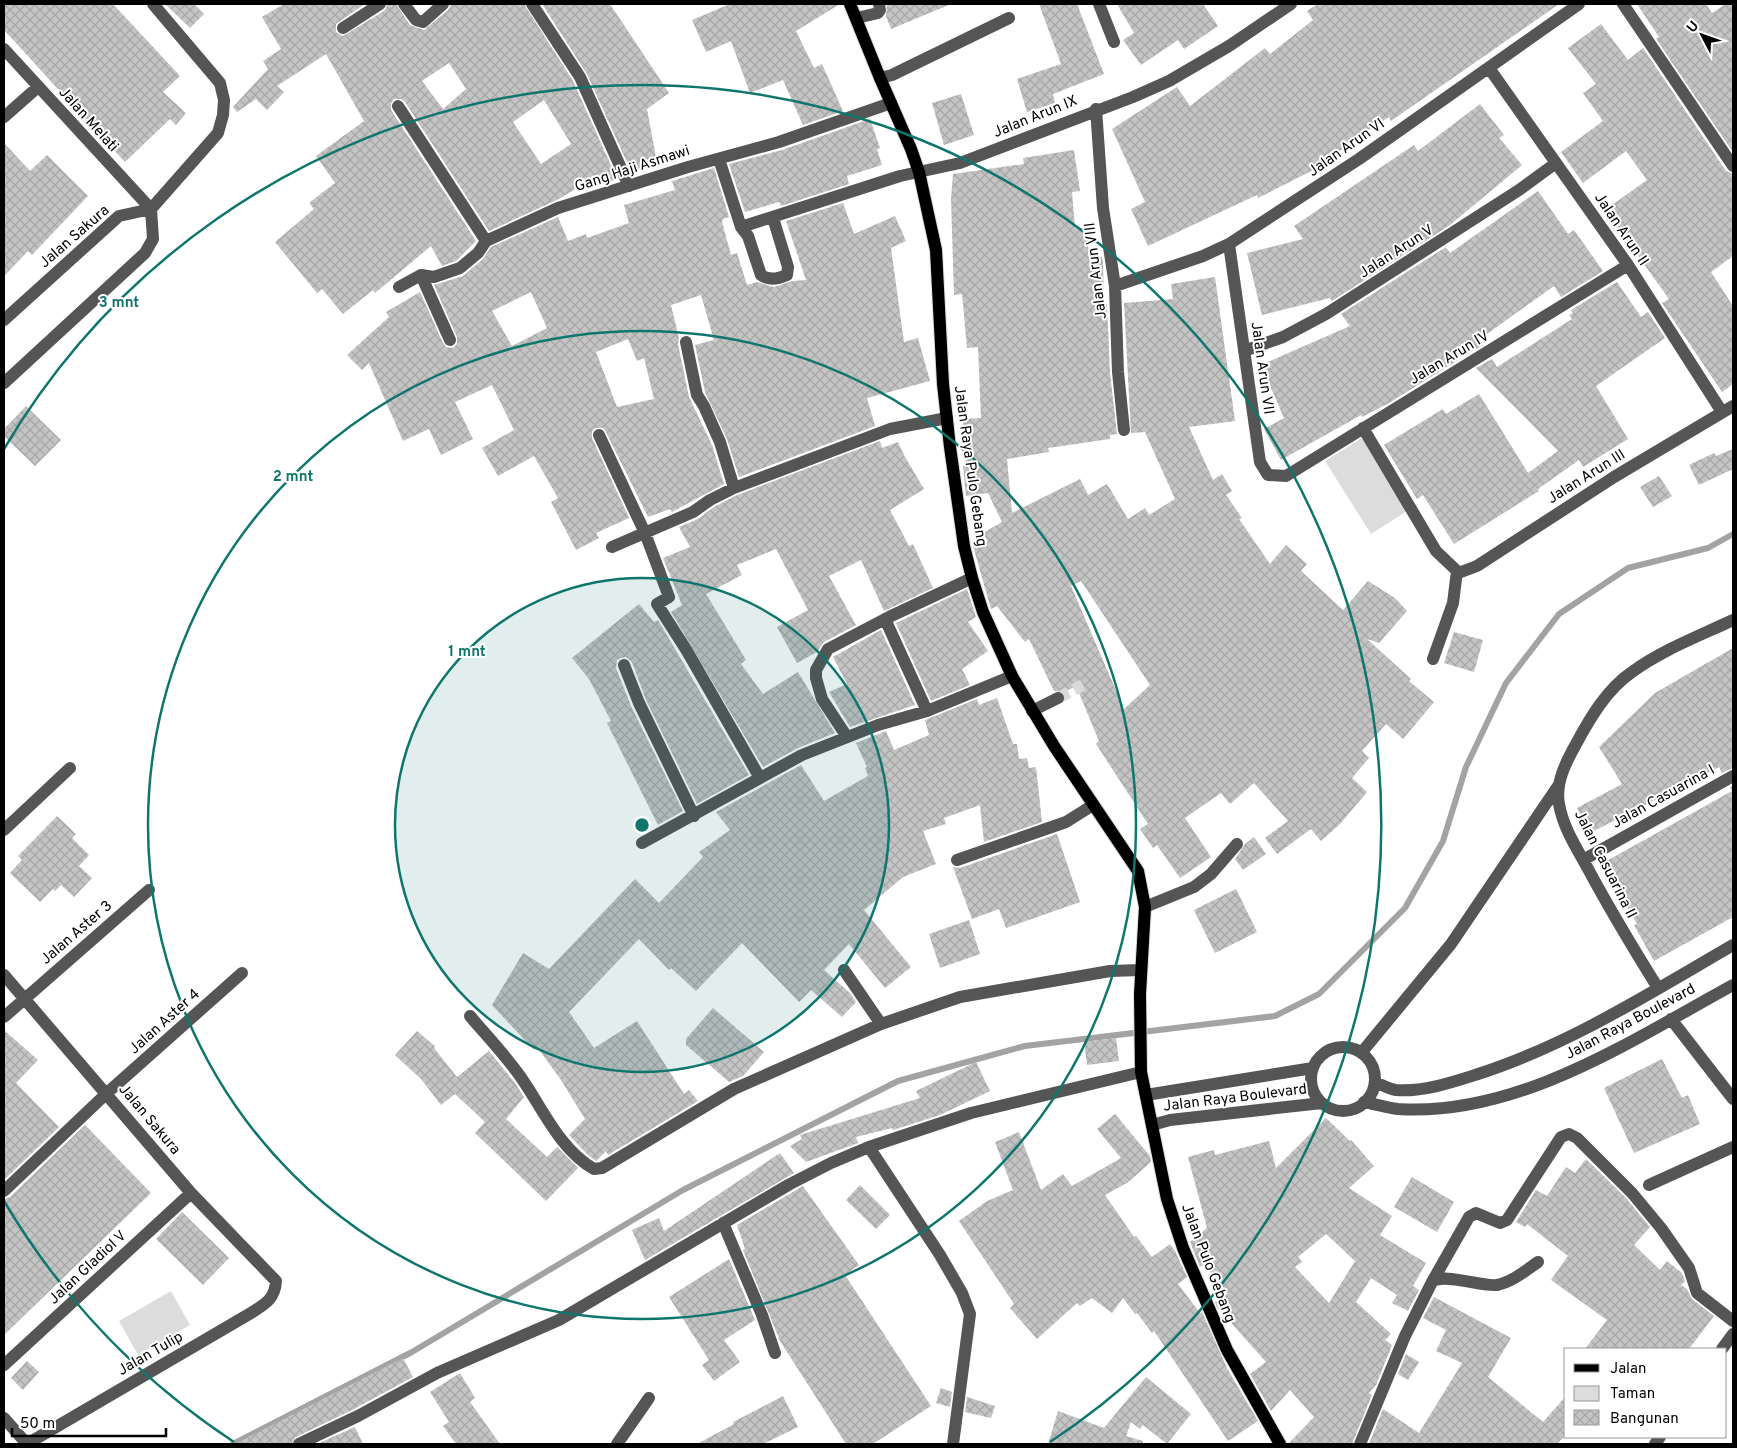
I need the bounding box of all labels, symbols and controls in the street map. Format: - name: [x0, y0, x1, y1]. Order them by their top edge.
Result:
- north arrow: [1677, 10, 1727, 60]
- text: U: [1684, 18, 1703, 37]
- street label: Jalan Melati: [54, 84, 122, 156]
- street label: Jalan Arun IX: [991, 92, 1080, 143]
- street label: Jalan Arun VI: [1305, 115, 1389, 182]
- street label: Gang Haji Asmawi: [572, 142, 693, 197]
- street label: Jalan Arun II: [1589, 190, 1652, 270]
- street label: Jalan Sakura: [36, 202, 114, 273]
- street label: Jalan Arun VIII: [1081, 221, 1112, 320]
- street label: Jalan Arun V: [1356, 221, 1438, 283]
- text: 3 mnt: [99, 294, 139, 313]
- street label: Jalan Arun VII: [1246, 321, 1277, 416]
- street label: Jalan Arun IV: [1406, 327, 1493, 390]
- street label: Jalan Raya Pulo Gebang: [949, 384, 990, 548]
- street label: Jalan Arun III: [1544, 446, 1629, 509]
- text: 2 mnt: [273, 468, 313, 487]
- text: 1 mnt: [448, 643, 486, 662]
- street label: Jalan Casuarina I: [1609, 761, 1719, 833]
- street label: Jalan Casuarina II: [1569, 807, 1640, 922]
- centre of rings: [633, 816, 651, 834]
- street label: Jalan Aster 3: [37, 897, 117, 969]
- street label: Jalan Raya Boulevard: [1562, 980, 1699, 1065]
- street label: Jalan Aster 4: [126, 985, 204, 1059]
- street label: Jalan Raya Boulevard: [1162, 1080, 1308, 1117]
- street label: Jalan Sakura: [114, 1081, 184, 1159]
- street label: Jalan Pulo Gebang: [1176, 1201, 1239, 1326]
- street label: Jalan Gladiol V: [45, 1227, 131, 1309]
- street label: Jalan Tulip: [115, 1328, 187, 1381]
- legend: [1564, 1348, 1727, 1438]
- text: Jalan: [1610, 1360, 1647, 1379]
- text: Taman: [1610, 1385, 1655, 1404]
- scale bar: [12, 1406, 166, 1438]
- text: Bangunan: [1610, 1410, 1679, 1429]
- text: 50 m: [20, 1415, 55, 1434]

